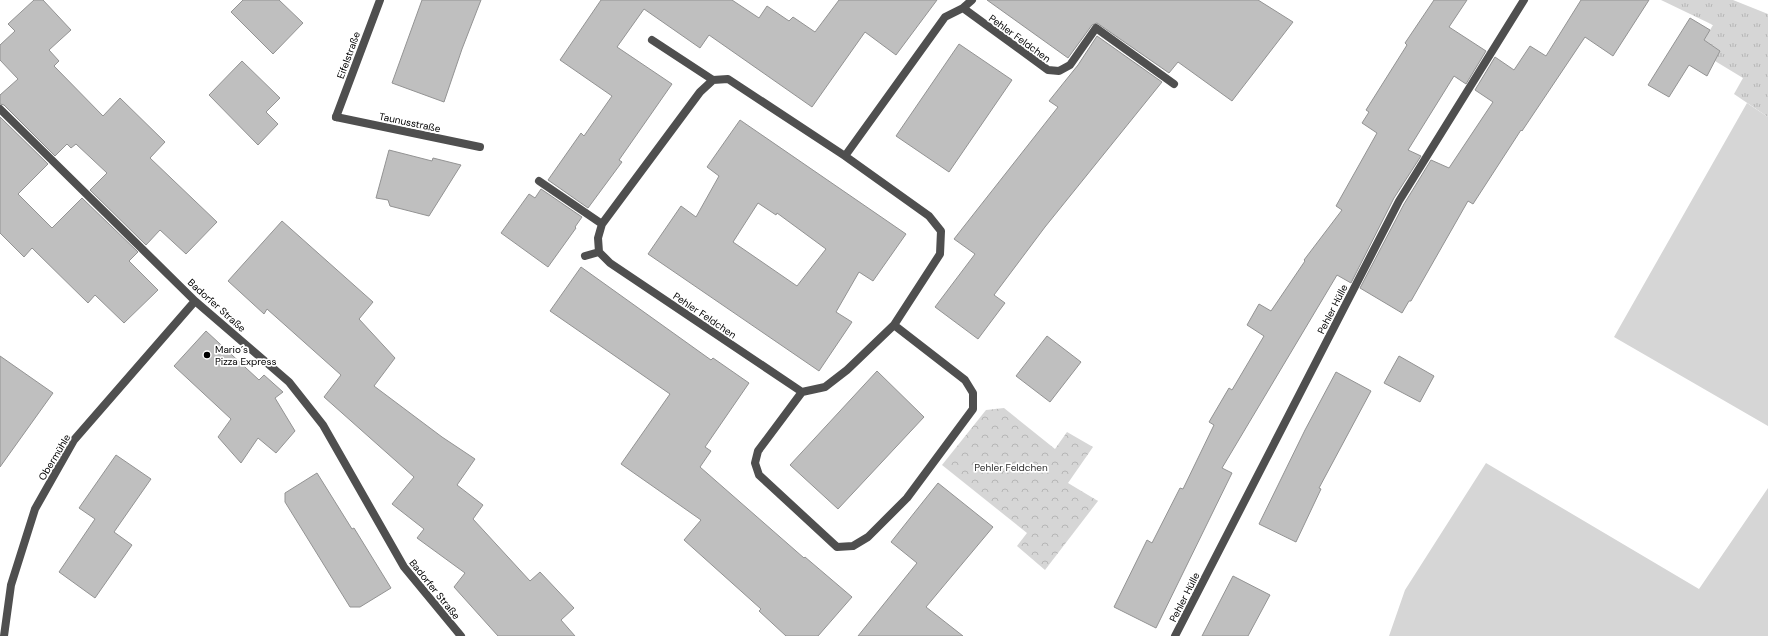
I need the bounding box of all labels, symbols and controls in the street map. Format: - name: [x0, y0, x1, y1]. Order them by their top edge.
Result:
- street label: Pehler Feldchen: [986, 12, 1053, 65]
- street label: Eifelstraße: [334, 30, 363, 80]
- street label: Taunusstraße: [378, 110, 442, 135]
- street label: Badorfer Straße: [185, 276, 249, 335]
- street label: Pehler Hülle: [1314, 282, 1351, 336]
- street label: Pehler Feldchen: [671, 289, 739, 341]
- place label: Mario´s Pizza Express: [215, 343, 277, 368]
- marker: Mario´s Pizza Express: [202, 350, 212, 360]
- street label: Obermühle: [36, 431, 73, 483]
- park label: Pehler Feldchen: [974, 461, 1048, 474]
- street label: Badorfer Straße: [406, 557, 463, 622]
- street label: Pehler Hülle: [1166, 570, 1203, 624]

